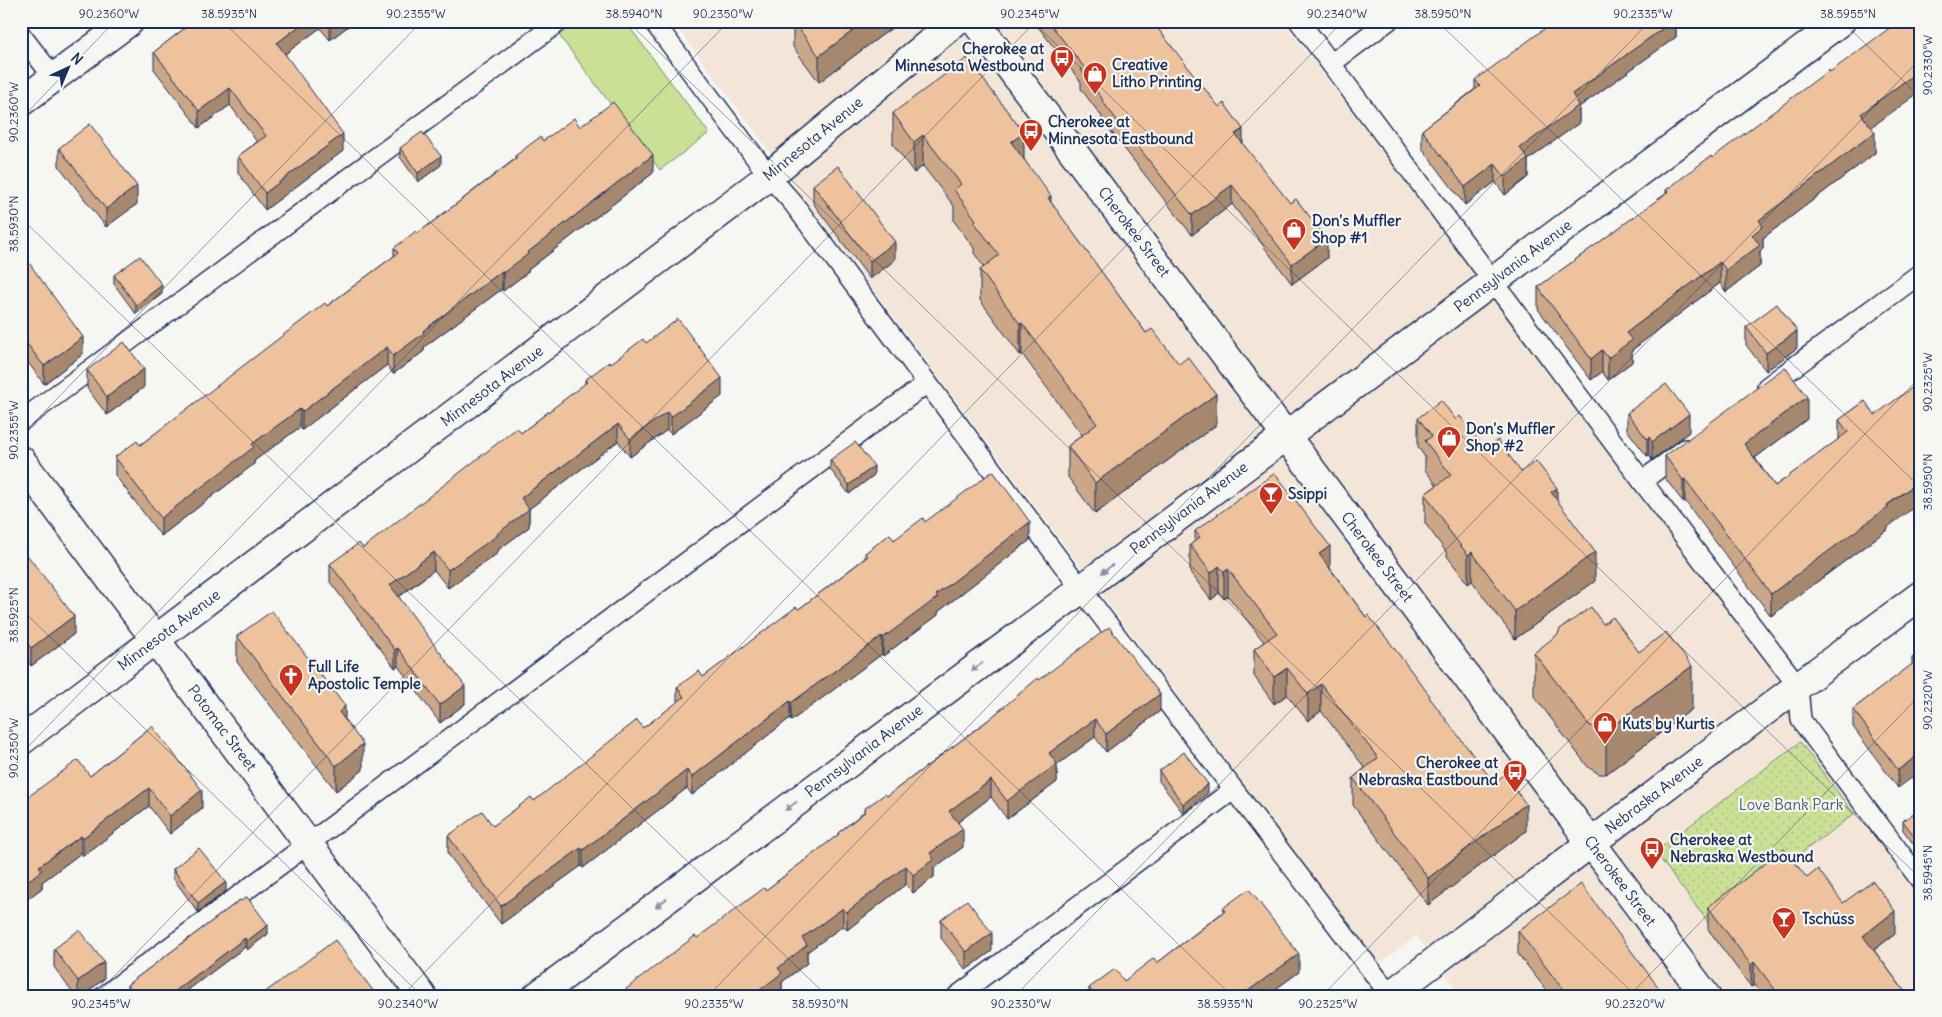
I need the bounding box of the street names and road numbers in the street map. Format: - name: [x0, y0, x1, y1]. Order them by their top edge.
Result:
- street label: Minnesota Avenue: [759, 92, 867, 185]
- street label: Cherokee Street: [1094, 183, 1175, 281]
- street label: Pennsylvania Avenue: [1450, 215, 1575, 316]
- street label: Minnesota Avenue: [437, 341, 547, 430]
- street label: Pennsylvania Avenue: [1126, 457, 1251, 558]
- street label: Cherokee Street: [1337, 508, 1418, 606]
- street label: Minnesota Avenue: [114, 585, 224, 674]
- street label: Potomac Street: [184, 681, 261, 775]
- street label: Pennsylvania Avenue: [801, 700, 926, 801]
- street label: Nebraska Avenue: [1601, 752, 1707, 838]
- street label: Cherokee Street: [1580, 832, 1661, 930]

